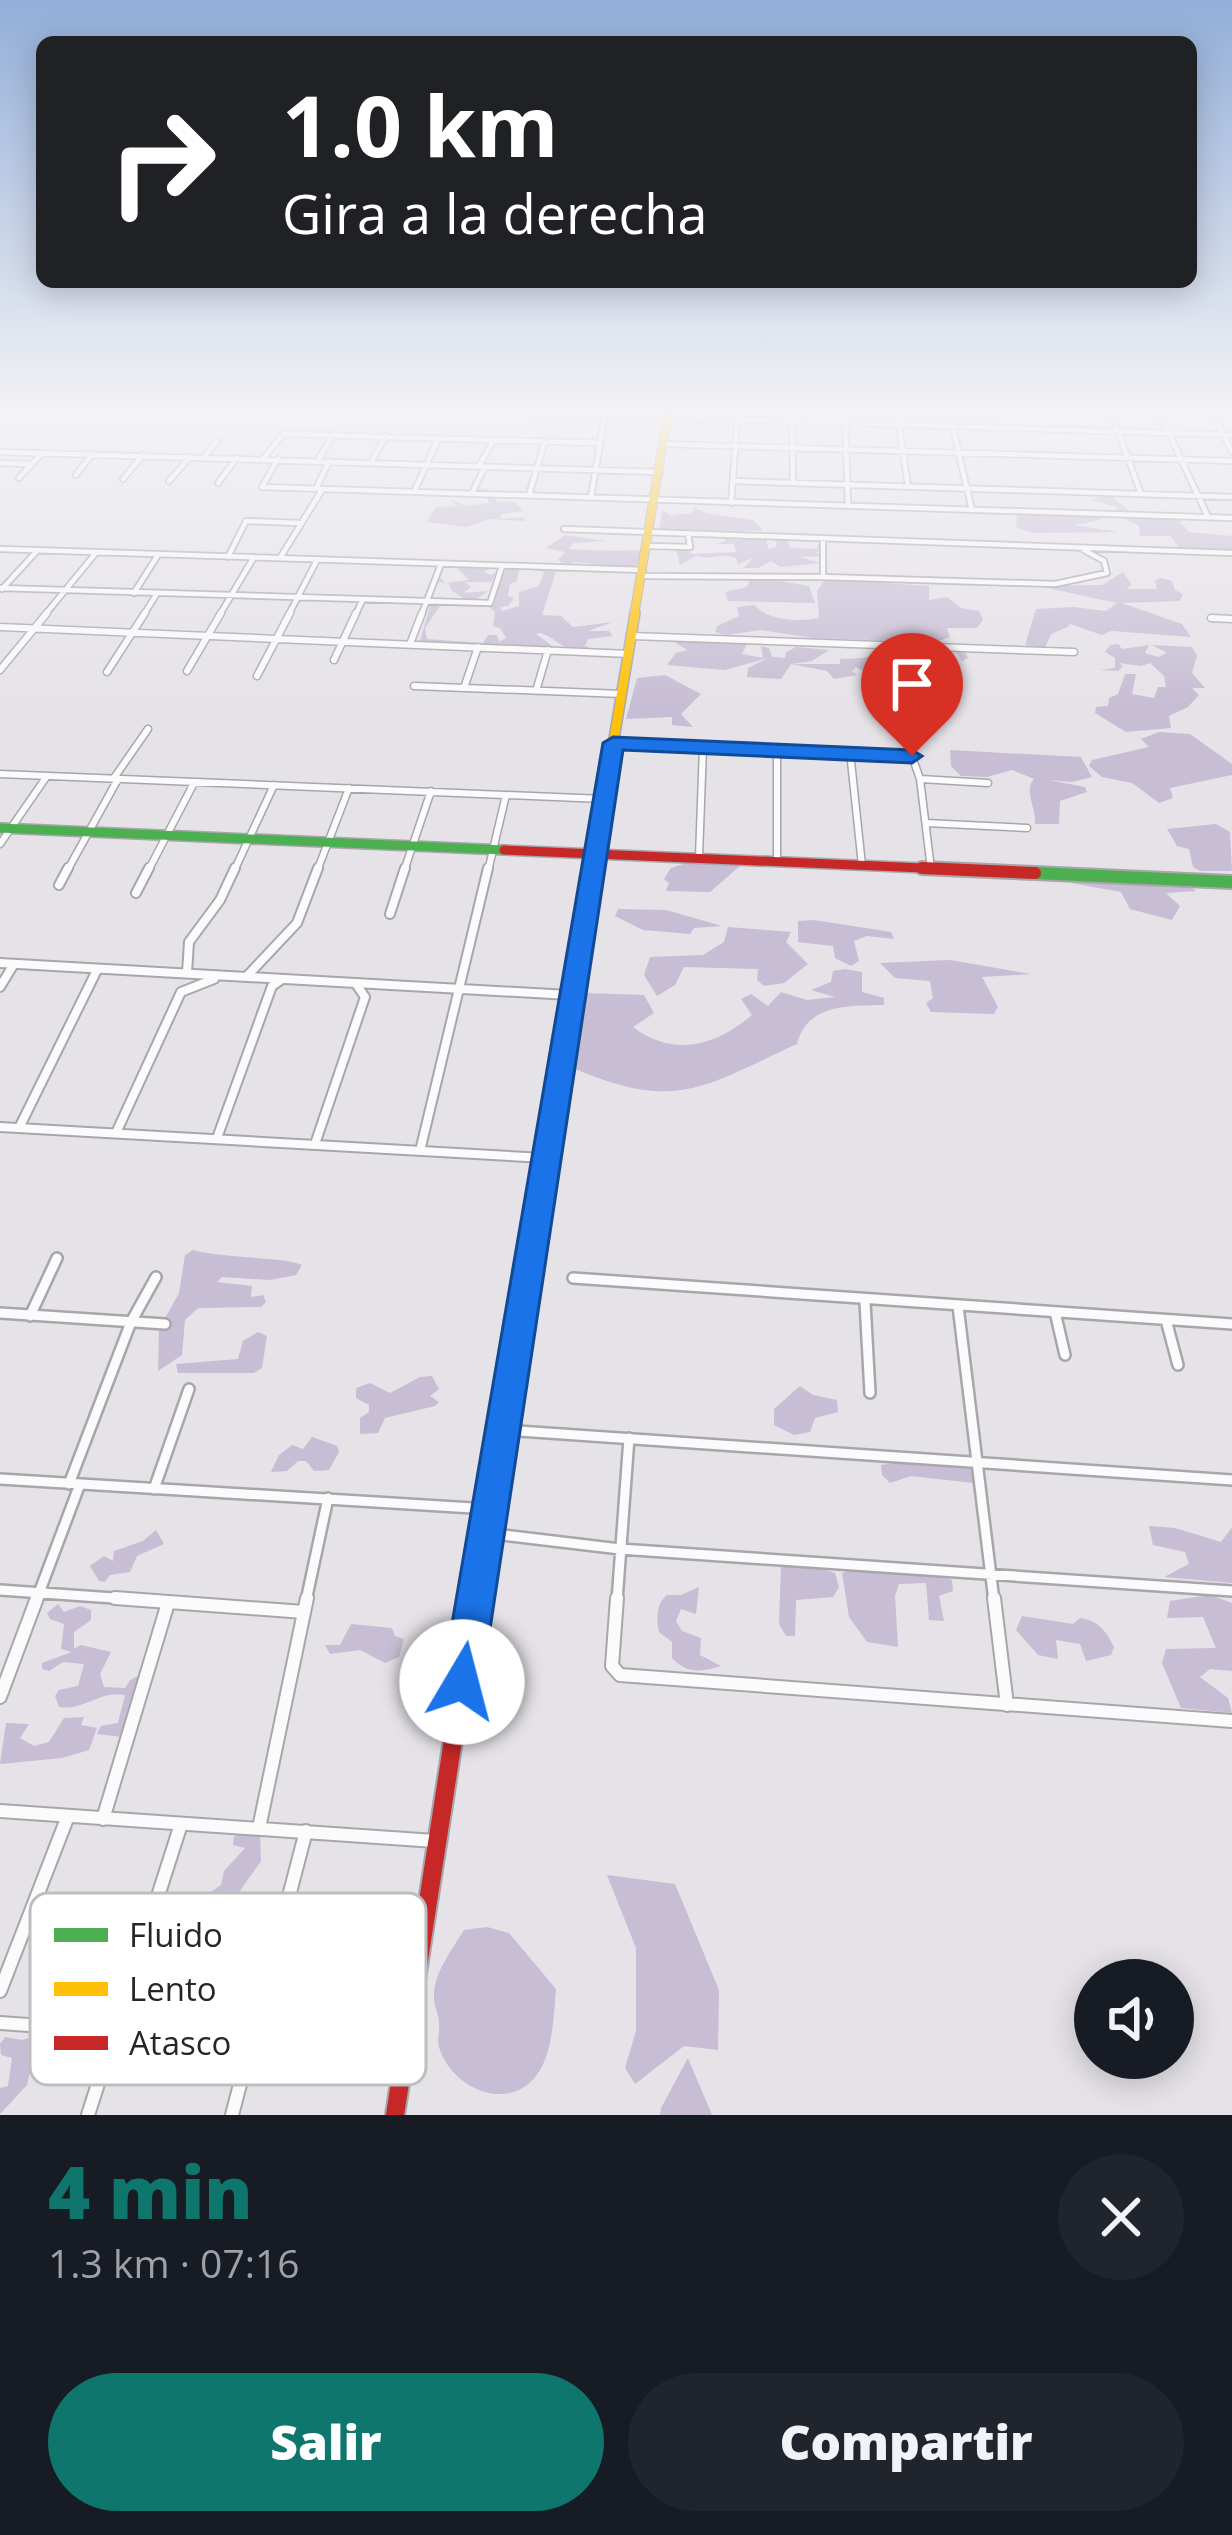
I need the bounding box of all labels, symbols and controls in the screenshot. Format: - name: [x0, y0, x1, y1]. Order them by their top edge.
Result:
- text: 1.0 km: [282, 67, 558, 182]
- icon: right: [84, 84, 240, 240]
- text: Gira a la derecha: [282, 176, 707, 250]
- pin: [861, 633, 963, 756]
- icon: arrive: [879, 651, 945, 717]
- position arrow: [399, 1619, 525, 1745]
- legend: [30, 1893, 426, 2085]
- text: Fluido: [129, 1912, 223, 1957]
- map controls: [1074, 1959, 1194, 2079]
- button: sound: [1074, 1959, 1194, 2079]
- text: Lento: [129, 1966, 217, 2011]
- text: Atasco: [129, 2020, 231, 2065]
- text: 4 min: [48, 2142, 253, 2240]
- button: close: [1058, 2154, 1184, 2280]
- text: 1.3 km · 07:16: [48, 2236, 300, 2289]
- button: Salir: [48, 2373, 604, 2511]
- button: Compartir: [628, 2373, 1184, 2511]

